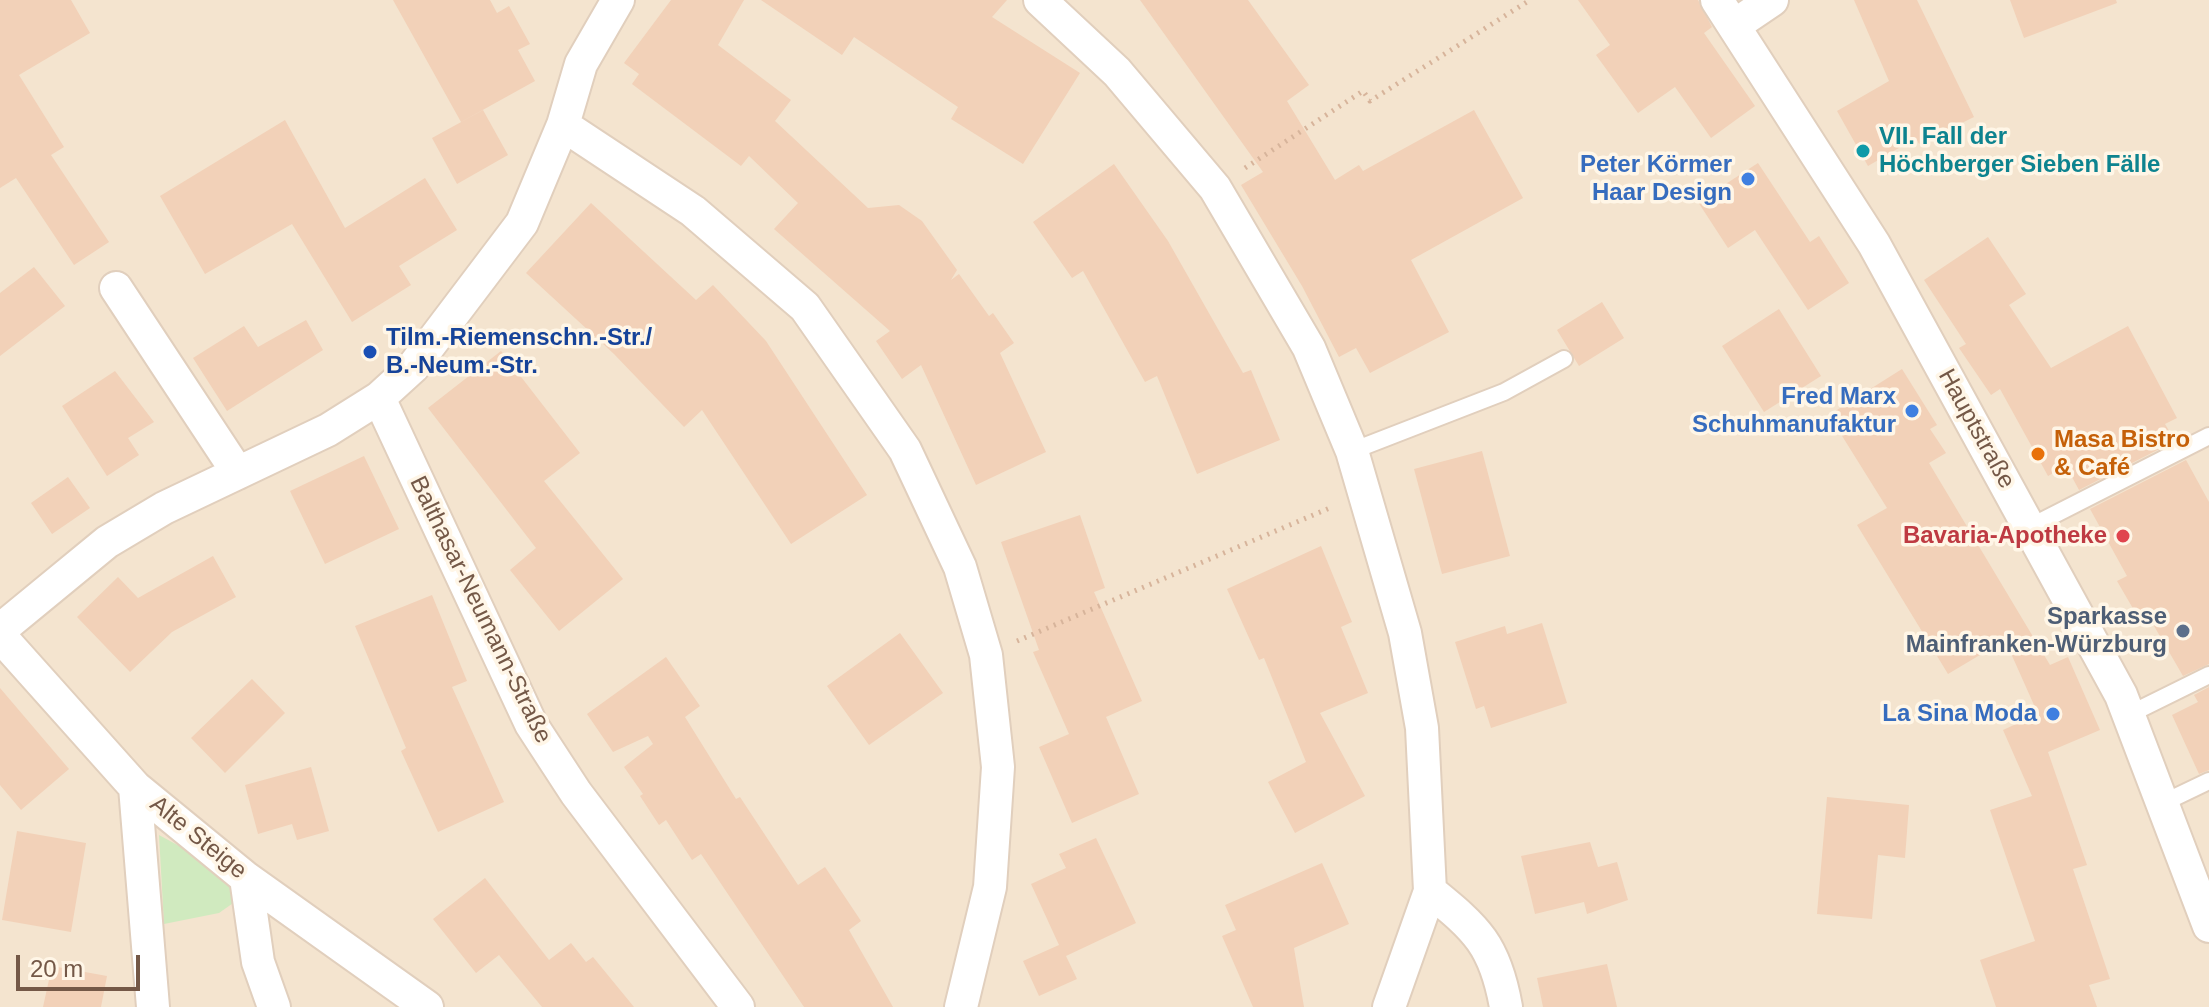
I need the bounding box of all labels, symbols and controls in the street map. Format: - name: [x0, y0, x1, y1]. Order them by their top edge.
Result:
- place label: VII. Fall der Höchberger Sieben Fälle: [1879, 123, 2160, 179]
- marker: VII. Fall der Höchberger Sieben Fälle: [1854, 142, 1872, 160]
- place label: Peter Körmer Haar Design: [1580, 151, 1732, 207]
- marker: Peter Körmer Haar Design: [1739, 170, 1757, 188]
- place label: Tilm.-Riemenschn.-Str./ B.-Neum.-Str.: [386, 324, 652, 380]
- marker: Tilm.-Riemenschn.-Str./ B.-Neum.-Str.: [361, 343, 379, 361]
- street label: Hauptstraße: [1931, 364, 2021, 494]
- place label: Fred Marx Schuhmanufaktur: [1692, 383, 1896, 439]
- marker: Fred Marx Schuhmanufaktur: [1903, 402, 1921, 420]
- place label: Masa Bistro & Café: [2054, 426, 2190, 482]
- marker: Masa Bistro & Café: [2029, 445, 2047, 463]
- street label: Balthasar-Neumann-Straße: [403, 472, 557, 748]
- place label: Bavaria-Apotheke: [1903, 522, 2107, 550]
- marker: Bavaria-Apotheke: [2114, 527, 2132, 545]
- place label: Sparkasse Mainfranken-Würzburg: [1906, 603, 2167, 659]
- marker: Sparkasse Mainfranken-Würzburg: [2174, 622, 2192, 640]
- place label: La Sina Moda: [1882, 700, 2037, 728]
- marker: La Sina Moda: [2044, 705, 2062, 723]
- street label: Alte Steige: [144, 790, 252, 886]
- scale bar: [20, 939, 144, 989]
- text: 20 m: [30, 955, 83, 982]

